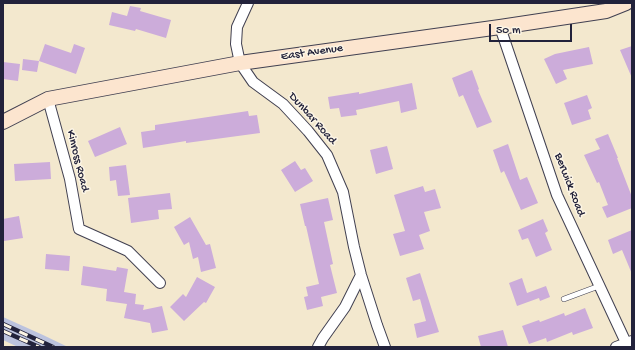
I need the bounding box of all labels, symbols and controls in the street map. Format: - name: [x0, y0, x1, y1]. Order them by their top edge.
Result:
- scale bar: [491, 16, 574, 42]
- text: 50 m: [496, 24, 521, 38]
- street label: East Avenue: [280, 42, 344, 64]
- street label: Dunbar Road: [285, 90, 339, 148]
- street label: Kinross Road: [62, 129, 92, 193]
- street label: Berwick Road: [550, 151, 588, 219]

